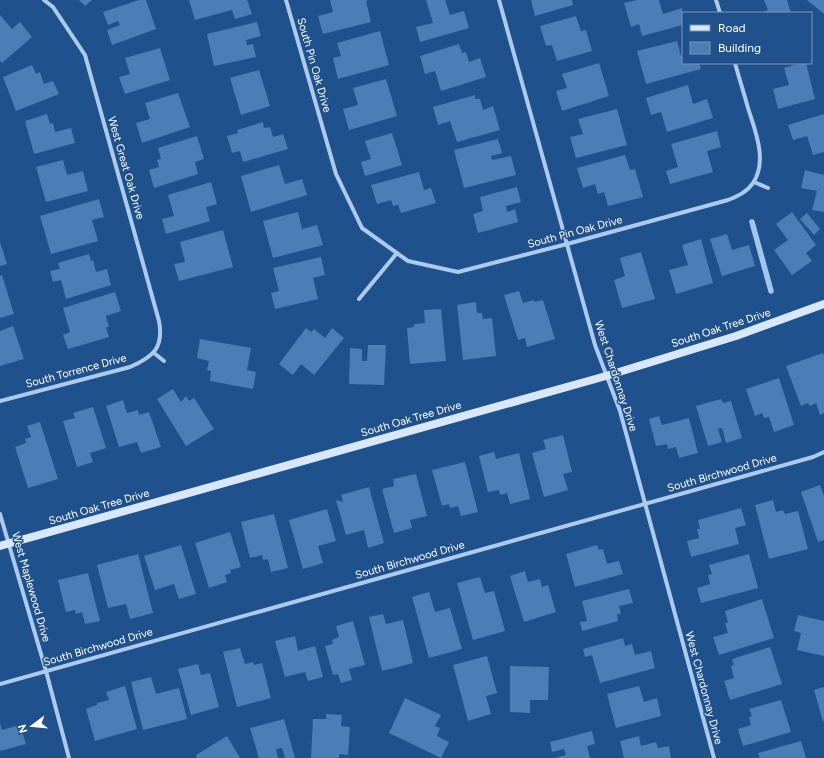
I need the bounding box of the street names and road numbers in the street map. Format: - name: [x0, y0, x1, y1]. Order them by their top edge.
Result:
- street label: South Pin Oak Drive: [294, 16, 334, 114]
- street label: West Great Oak Drive: [105, 115, 147, 221]
- street label: South Pin Oak Drive: [526, 213, 624, 251]
- street label: South Oak Tree Drive: [670, 306, 772, 350]
- street label: West Chardonnay Drive: [592, 319, 640, 433]
- street label: South Torrence Drive: [24, 351, 128, 391]
- street label: South Oak Tree Drive: [359, 398, 463, 440]
- street label: South Birchwood Drive: [666, 451, 778, 495]
- street label: South Oak Tree Drive: [47, 486, 151, 528]
- street label: West Maplewood Drive: [9, 531, 53, 643]
- street label: South Birchwood Drive: [354, 538, 466, 582]
- street label: South Birchwood Drive: [42, 625, 154, 669]
- street label: West Chardonnay Drive: [683, 630, 725, 746]

